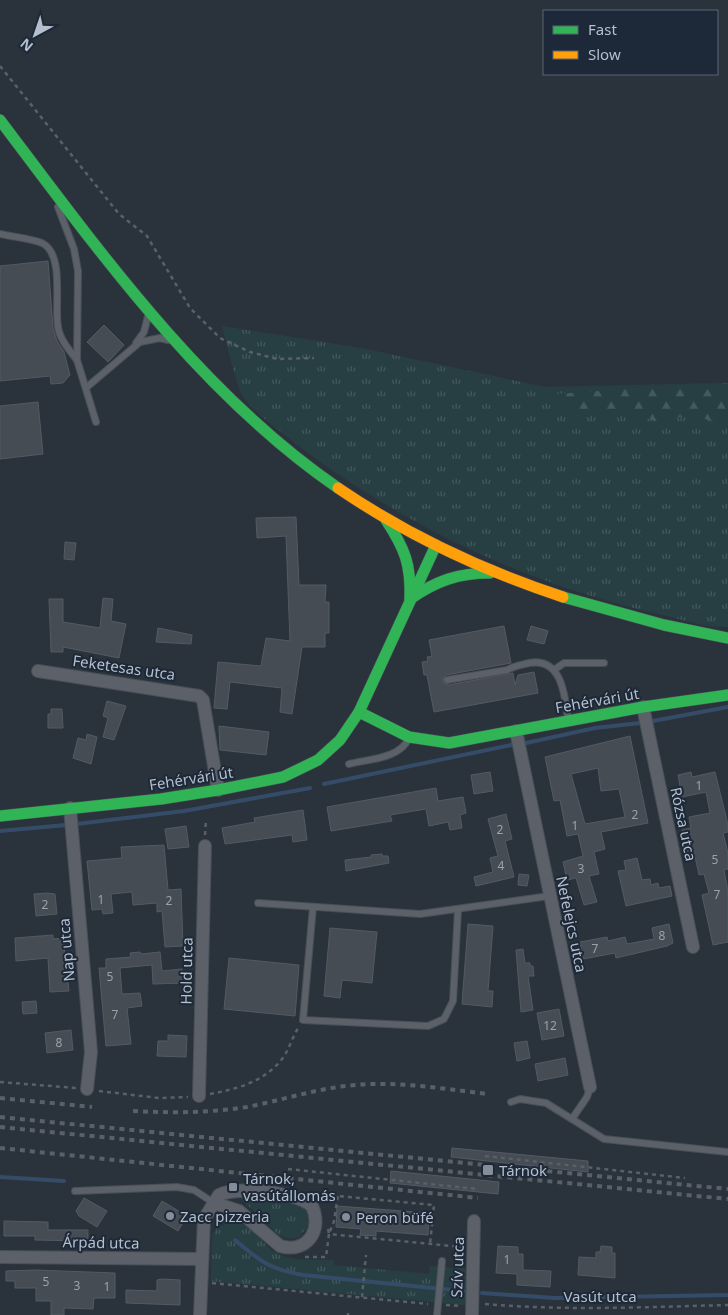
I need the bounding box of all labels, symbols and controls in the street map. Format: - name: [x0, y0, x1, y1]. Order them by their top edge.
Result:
- north arrow: [10, 10, 60, 60]
- legend: [543, 10, 718, 75]
- text: Fast: [588, 19, 617, 39]
- text: N: [16, 34, 37, 56]
- text: Slow: [588, 44, 621, 64]
- street label: Feketesas utca: [71, 650, 177, 684]
- street label: Fehérvári út: [553, 683, 641, 717]
- street label: Fehérvári út: [148, 761, 235, 795]
- house number: 1: [696, 777, 702, 794]
- street label: Rózsa utca: [666, 785, 702, 863]
- house number: 2: [632, 806, 639, 823]
- house number: 1: [572, 817, 578, 834]
- house number: 2: [497, 821, 504, 838]
- house number: 5: [712, 851, 719, 868]
- house number: 4: [498, 857, 505, 874]
- house number: 3: [578, 860, 585, 877]
- street label: Nefelejcs utca: [552, 874, 592, 974]
- house number: 7: [714, 886, 721, 903]
- house number: 1: [98, 891, 104, 908]
- house number: 2: [166, 892, 173, 909]
- house number: 2: [42, 896, 49, 913]
- street label: Nap utca: [53, 918, 79, 982]
- house number: 8: [659, 927, 666, 944]
- street label: Hold utca: [175, 937, 197, 1005]
- house number: 7: [592, 940, 599, 957]
- house number: 5: [107, 968, 114, 985]
- house number: 7: [112, 1006, 119, 1023]
- house number: 12: [543, 1017, 557, 1034]
- house number: 8: [56, 1034, 63, 1051]
- place label: Tárnok: [499, 1160, 547, 1180]
- marker: Tárnok: [481, 1163, 495, 1177]
- place label: Tárnok, vasútállomás: [243, 1168, 336, 1205]
- marker: Tárnok, vasútállomás: [227, 1181, 239, 1193]
- place label: Zacc pizzeria: [180, 1206, 269, 1226]
- place label: Peron büfé: [356, 1207, 434, 1227]
- marker: Zacc pizzeria: [164, 1210, 176, 1222]
- marker: Peron büfé: [340, 1211, 352, 1223]
- street label: Árpád utca: [62, 1231, 140, 1253]
- street label: Szív utca: [446, 1236, 468, 1298]
- house number: 1: [504, 1251, 510, 1268]
- house number: 5: [43, 1273, 50, 1290]
- house number: 3: [74, 1277, 81, 1294]
- house number: 1: [104, 1278, 110, 1295]
- street label: Vasút utca: [563, 1286, 637, 1306]

